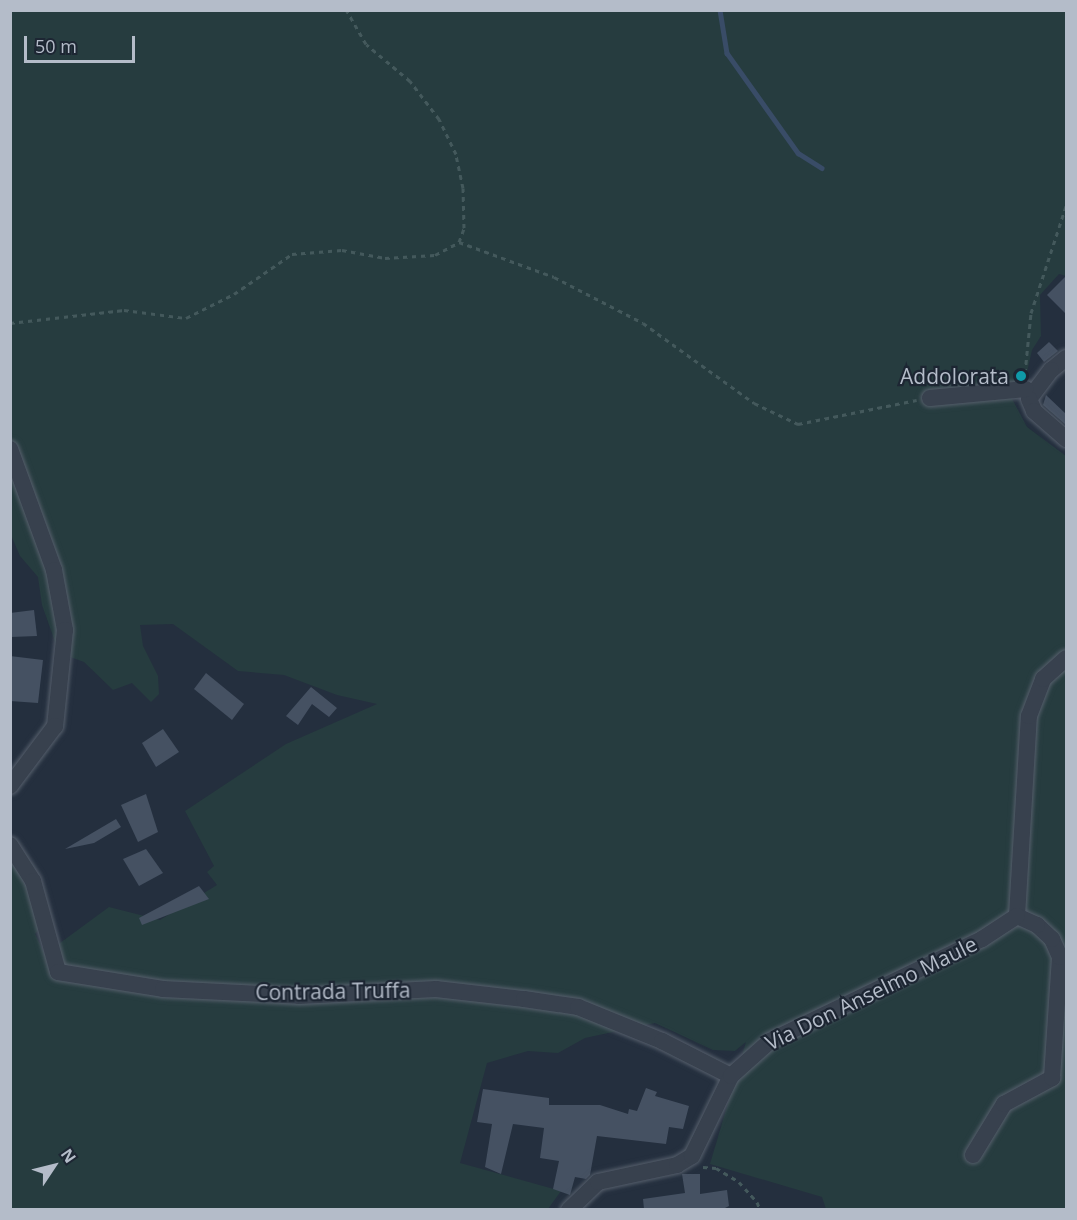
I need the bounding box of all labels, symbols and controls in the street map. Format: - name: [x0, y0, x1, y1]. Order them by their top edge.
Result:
- scale bar: [27, 24, 138, 62]
- text: 50 m: [35, 34, 77, 58]
- place label: Addolorata: [900, 363, 1009, 389]
- marker: Addolorata: [1014, 369, 1028, 383]
- street label: Via Don Anselmo Maule: [761, 931, 981, 1055]
- street label: Contrada Truffa: [255, 977, 411, 1005]
- north arrow: [24, 1136, 84, 1196]
- text: N: [56, 1144, 81, 1167]

